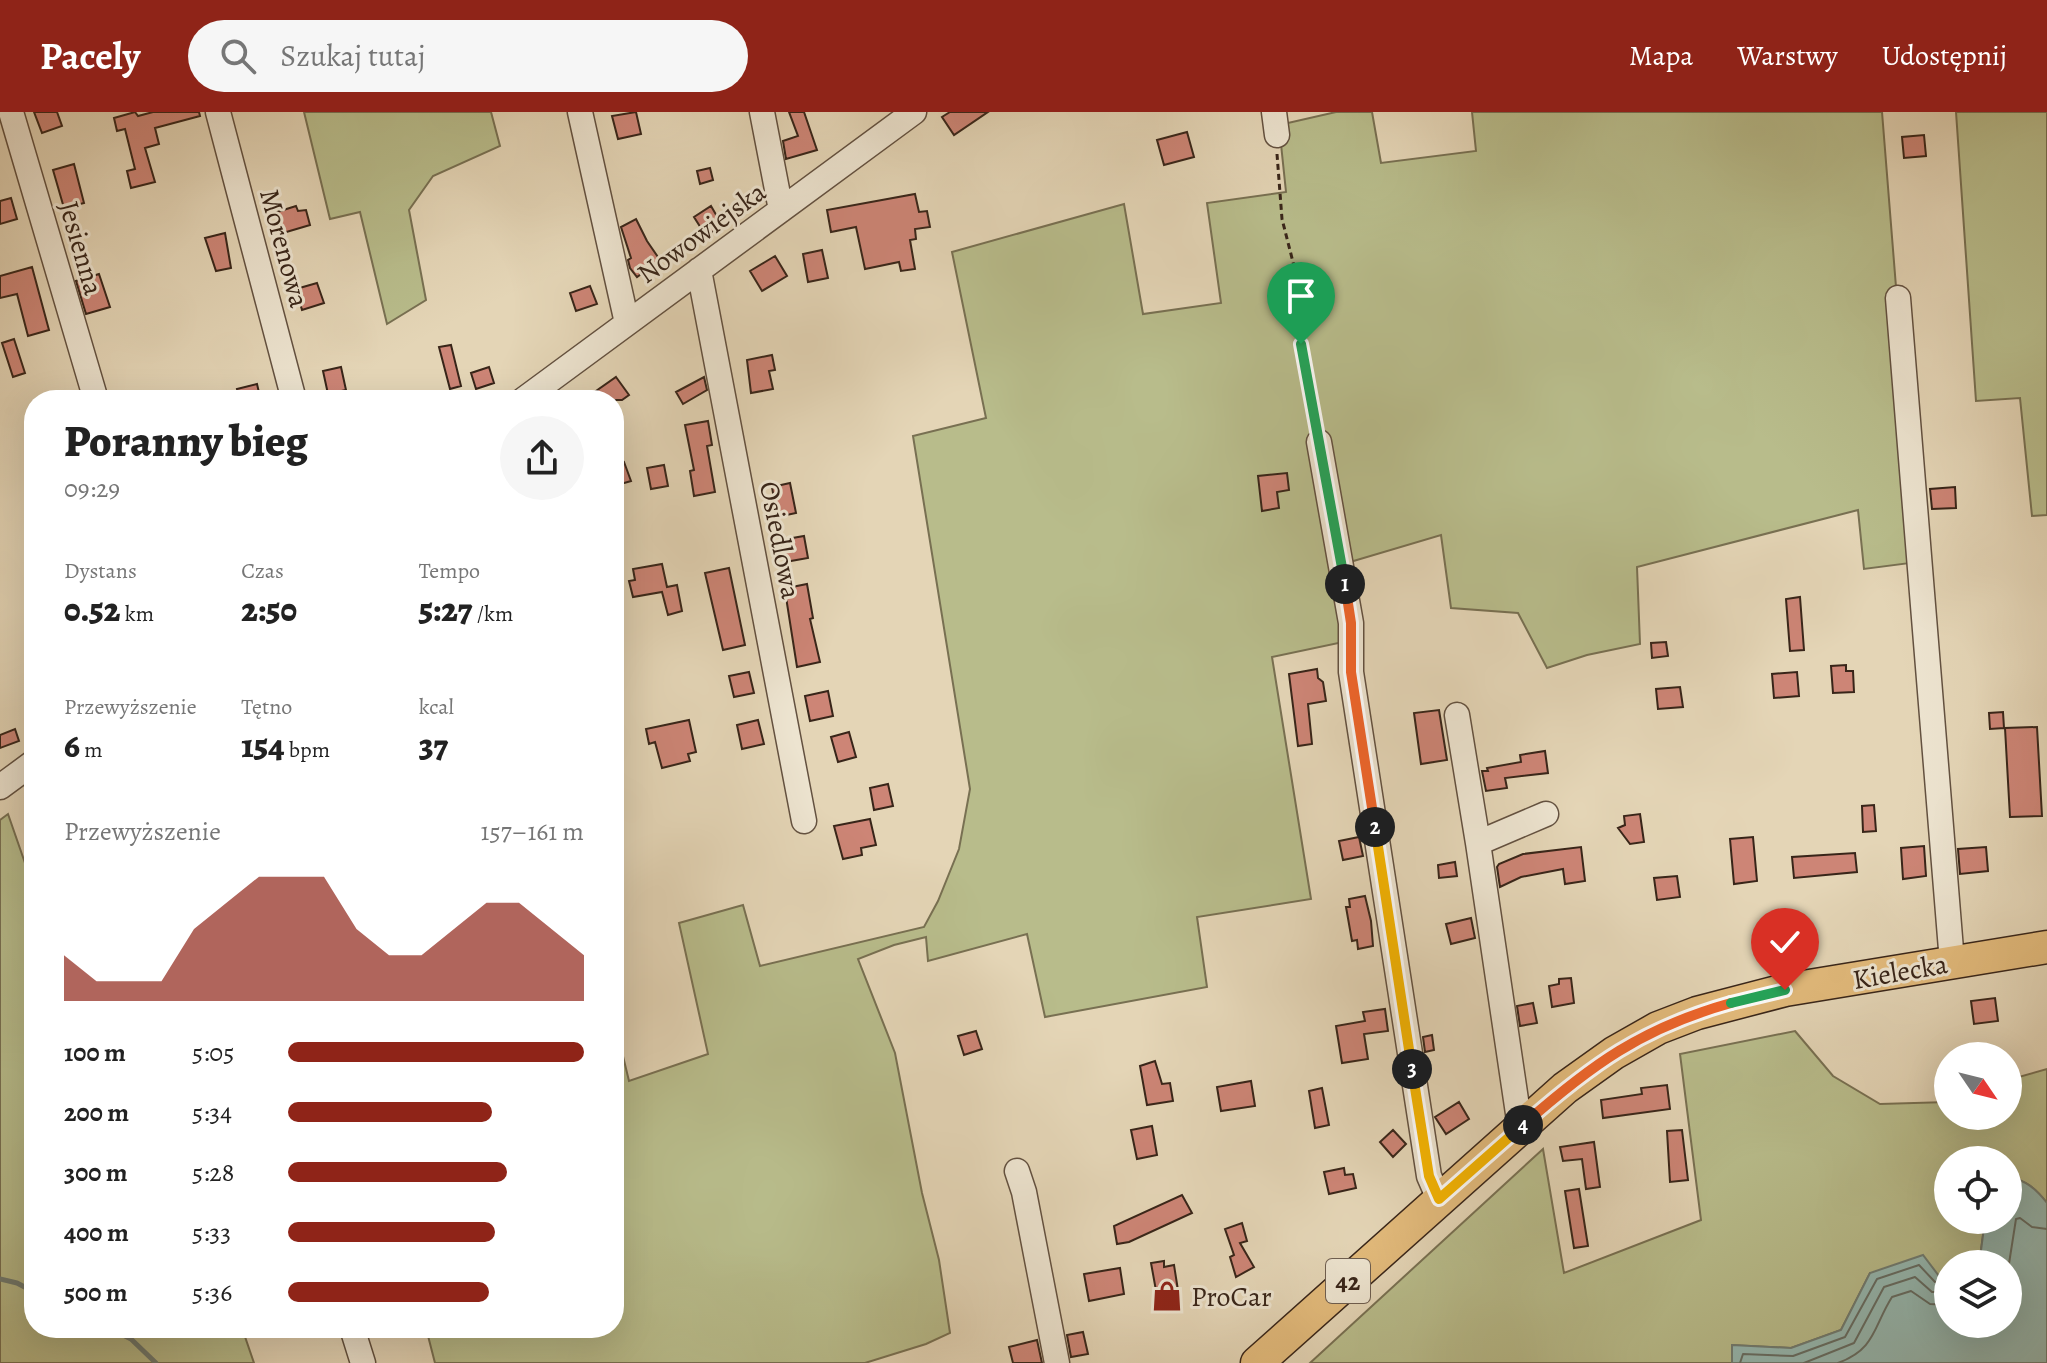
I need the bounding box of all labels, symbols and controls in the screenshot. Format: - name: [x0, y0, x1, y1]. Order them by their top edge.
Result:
- search box: [188, 20, 748, 92]
- text: Pacely: [40, 30, 140, 82]
- icon: search: [216, 34, 260, 78]
- text: Szukaj tutaj: [280, 36, 425, 76]
- text: Mapa: [1629, 37, 1693, 75]
- text: Warstwy: [1737, 37, 1838, 75]
- text: Udostępnij: [1882, 37, 2007, 75]
- street label: Nowowiejska: [629, 173, 774, 292]
- street label: Morenowa: [250, 185, 318, 312]
- street label: Jesienna: [50, 197, 113, 300]
- pin: [1267, 262, 1335, 344]
- icon: arrive: [1279, 274, 1323, 318]
- text: Poranny bieg: [64, 411, 308, 471]
- button: share: [500, 416, 584, 500]
- text: 09:29: [64, 471, 120, 506]
- street label: Osiedlowa: [750, 478, 810, 602]
- text: Dystans: [64, 556, 137, 586]
- text: Czas: [241, 556, 284, 586]
- text: Tempo: [419, 556, 480, 586]
- pin: 1: [1325, 564, 1365, 604]
- text: 1: [1341, 569, 1349, 599]
- text: 0.52: [64, 586, 120, 633]
- text: 2:50: [241, 586, 297, 633]
- text: 5:27: [419, 586, 472, 633]
- text: km: [120, 599, 154, 629]
- text: /km: [472, 599, 513, 629]
- text: Przewyższenie: [64, 692, 197, 722]
- text: Tętno: [241, 692, 292, 722]
- text: kcal: [419, 692, 454, 722]
- text: 6: [64, 722, 80, 769]
- text: 154: [241, 722, 285, 769]
- text: 37: [419, 722, 448, 769]
- text: m: [80, 735, 103, 765]
- text: bpm: [285, 735, 330, 765]
- pin: 2: [1355, 807, 1395, 847]
- text: 2: [1370, 812, 1380, 842]
- text: Przewyższenie: [64, 814, 221, 849]
- text: 157–161 m: [481, 814, 584, 849]
- pin: [1751, 908, 1819, 990]
- icon: check: [1763, 920, 1807, 964]
- street label: Kielecka: [1850, 945, 1951, 999]
- text: 100 m: [64, 1035, 126, 1070]
- text: 5:05: [192, 1035, 234, 1070]
- north arrow: [1934, 1042, 2022, 1130]
- map controls: [1934, 1042, 2022, 1338]
- pin: 3: [1392, 1049, 1432, 1089]
- text: 3: [1407, 1054, 1417, 1084]
- text: 200 m: [64, 1095, 129, 1130]
- text: 5:34: [192, 1095, 232, 1130]
- pin: 4: [1503, 1105, 1543, 1145]
- text: 4: [1518, 1110, 1528, 1140]
- button: locate: [1934, 1146, 2022, 1234]
- text: 300 m: [64, 1155, 128, 1190]
- text: 5:28: [192, 1155, 234, 1190]
- text: 400 m: [64, 1215, 129, 1250]
- text: 5:33: [192, 1215, 231, 1250]
- button: layers: [1934, 1250, 2022, 1338]
- road number: 42: [1326, 1259, 1370, 1303]
- text: 500 m: [64, 1275, 128, 1310]
- text: 5:36: [192, 1275, 232, 1310]
- place label: ProCar: [1191, 1278, 1272, 1316]
- shop icon: ProCar: [1150, 1279, 1184, 1313]

